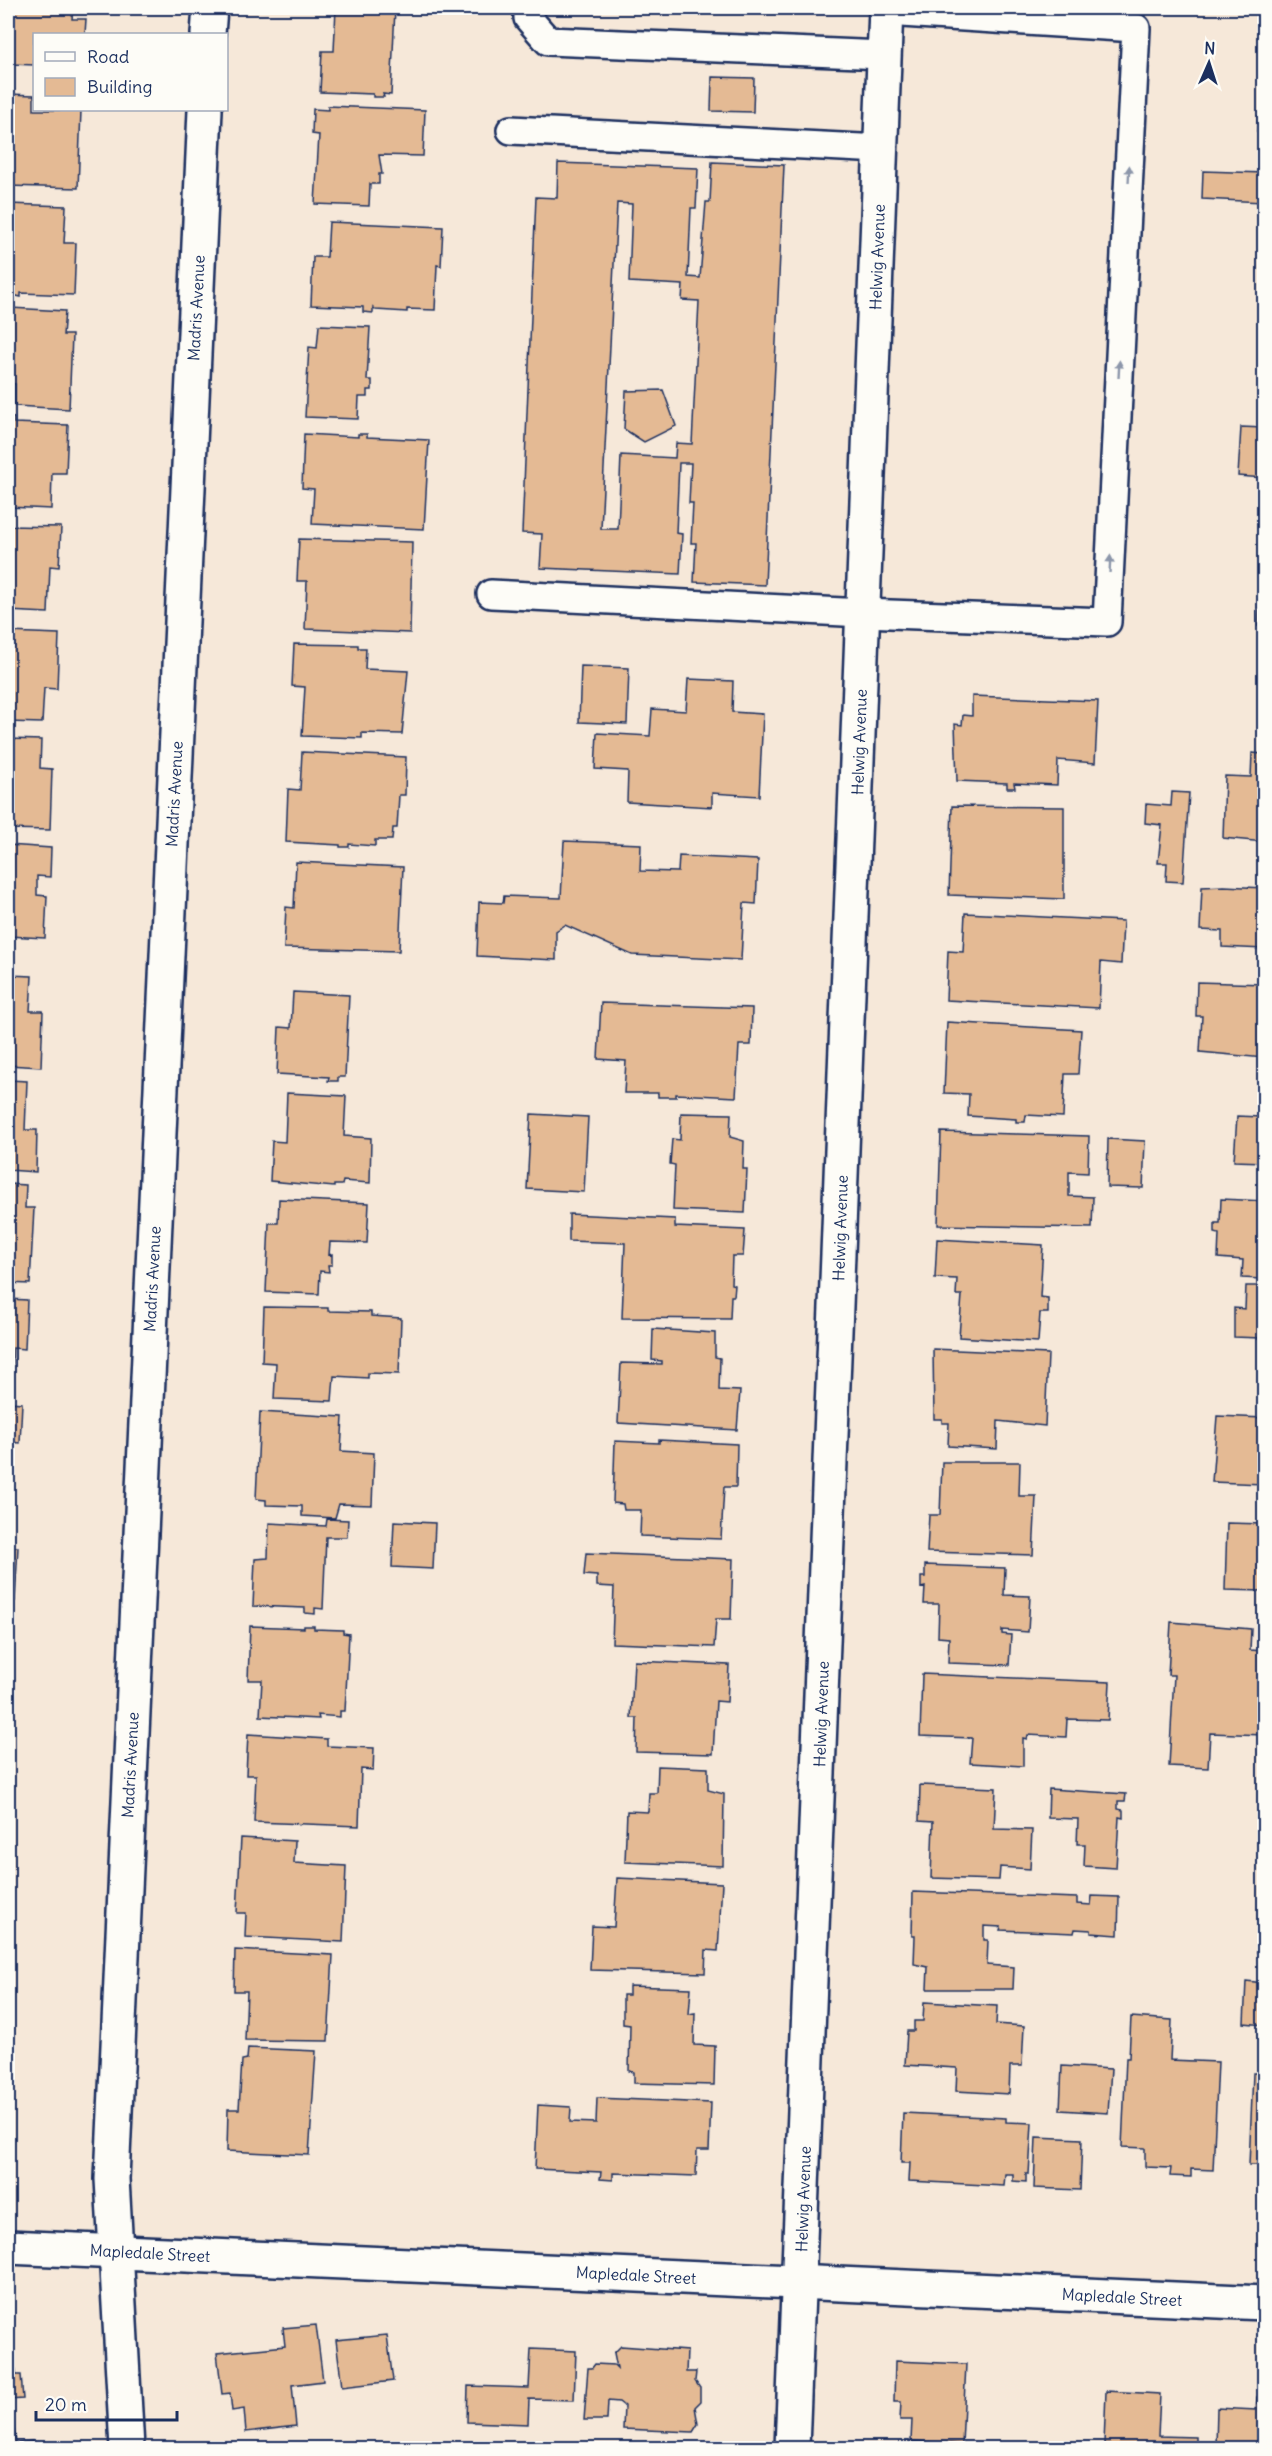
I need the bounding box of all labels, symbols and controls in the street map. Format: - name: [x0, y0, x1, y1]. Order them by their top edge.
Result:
- legend: [33, 33, 228, 111]
- north arrow: [1179, 33, 1239, 93]
- text: N: [1204, 38, 1216, 58]
- text: Road: [87, 45, 130, 68]
- text: Building: [87, 75, 152, 98]
- one-way arrow: [1124, 165, 1133, 184]
- street label: Helwig Avenue: [865, 204, 889, 310]
- street label: Madris Avenue: [183, 254, 209, 362]
- one-way arrow: [1115, 360, 1124, 379]
- one-way arrow: [1105, 554, 1114, 573]
- street label: Helwig Avenue: [847, 689, 871, 795]
- street label: Madris Avenue: [161, 740, 187, 848]
- street label: Helwig Avenue: [828, 1175, 852, 1281]
- street label: Madris Avenue: [139, 1225, 165, 1333]
- street label: Helwig Avenue: [809, 1661, 833, 1767]
- street label: Madris Avenue: [117, 1711, 143, 1819]
- street label: Helwig Avenue: [791, 2146, 815, 2252]
- street label: Mapledale Street: [89, 2240, 211, 2266]
- street label: Mapledale Street: [575, 2262, 697, 2288]
- street label: Mapledale Street: [1061, 2284, 1183, 2310]
- scale bar: [36, 2384, 177, 2422]
- text: 20 m: [45, 2393, 87, 2416]

